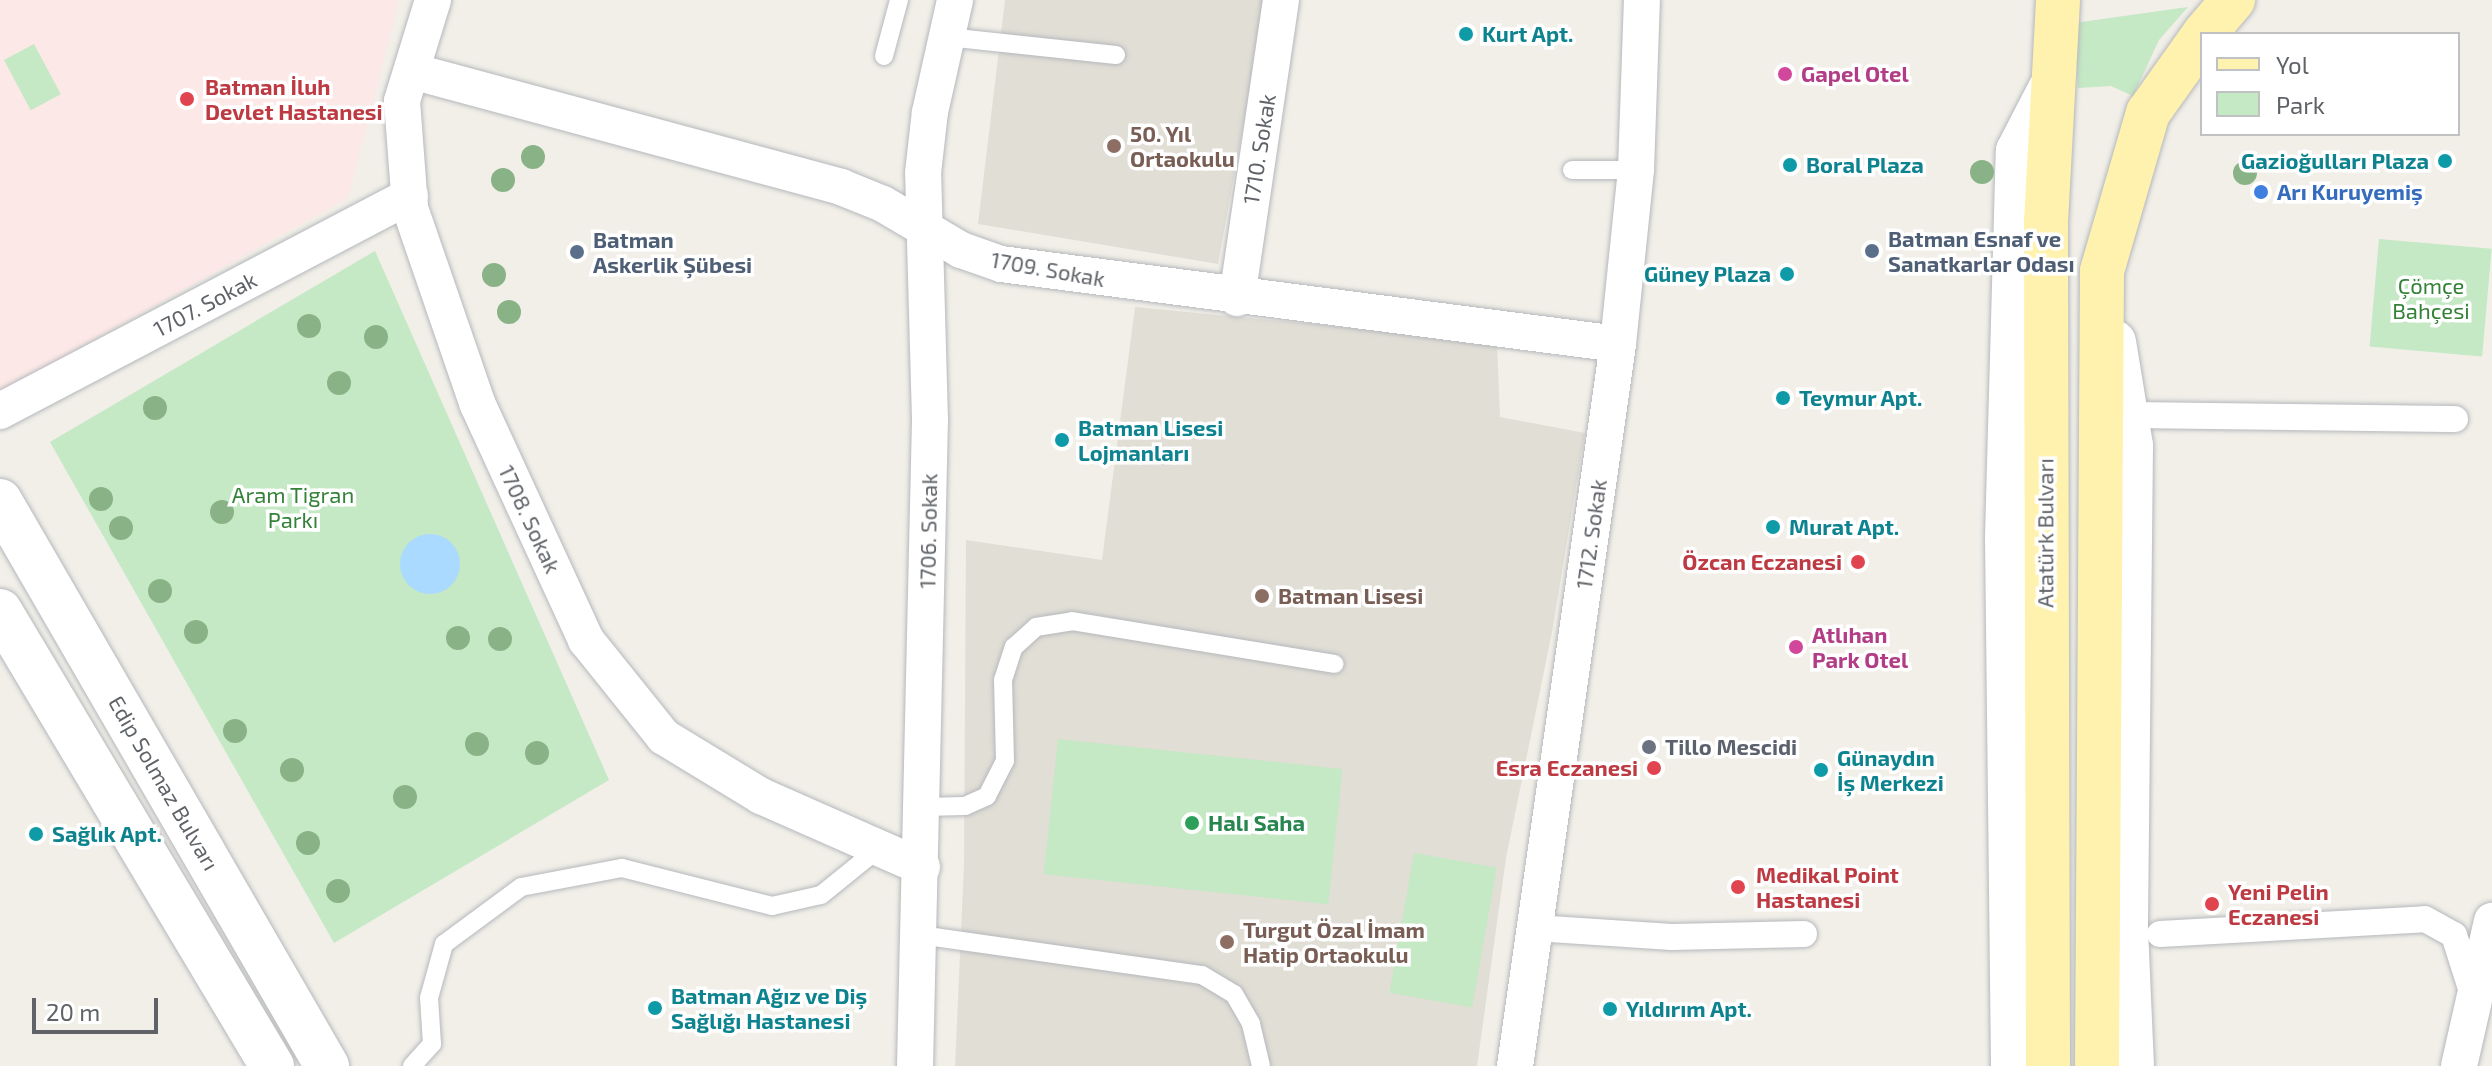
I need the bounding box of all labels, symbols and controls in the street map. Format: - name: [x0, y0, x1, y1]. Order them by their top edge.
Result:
- place label: Kurt Apt.: [1482, 21, 1574, 47]
- marker: Kurt Apt.: [1457, 25, 1475, 43]
- legend: [2200, 32, 2460, 136]
- text: Yol: [2276, 50, 2309, 79]
- place label: Gapel Otel: [1801, 61, 1909, 87]
- marker: Gapel Otel: [1776, 65, 1794, 83]
- place label: Batman İluh Devlet Hastanesi: [205, 73, 383, 124]
- marker: Batman İluh Devlet Hastanesi: [176, 88, 198, 110]
- text: Park: [2276, 90, 2325, 119]
- street label: 1710. Sokak: [1237, 92, 1281, 206]
- place label: 50. Yıl Ortaokulu: [1130, 120, 1235, 172]
- marker: 50. Yıl Ortaokulu: [1105, 137, 1123, 155]
- place label: Gazioğulları Plaza: [2241, 148, 2429, 174]
- place label: Boral Plaza: [1806, 152, 1924, 178]
- marker: Gazioğulları Plaza: [2436, 152, 2454, 170]
- marker: Boral Plaza: [1781, 156, 1799, 174]
- place label: Arı Kuruyemiş: [2277, 179, 2423, 205]
- marker: Arı Kuruyemiş: [2252, 183, 2270, 201]
- place label: Batman Esnaf ve Sanatkarlar Odası: [1888, 225, 2075, 276]
- place label: Batman Askerlik Şübesi: [593, 226, 752, 278]
- marker: Batman Esnaf ve Sanatkarlar Odası: [1863, 242, 1881, 260]
- marker: Batman Askerlik Şübesi: [568, 243, 586, 261]
- street label: 1709. Sokak: [989, 246, 1107, 292]
- place label: Güney Plaza: [1644, 261, 1771, 287]
- marker: Güney Plaza: [1778, 265, 1796, 283]
- street label: 1707. Sokak: [149, 266, 261, 342]
- park label: Çömçe Bahçesi: [2392, 272, 2470, 324]
- place label: Teymur Apt.: [1799, 385, 1923, 411]
- marker: Teymur Apt.: [1774, 389, 1792, 407]
- place label: Batman Lisesi Lojmanları: [1078, 414, 1223, 466]
- marker: Batman Lisesi Lojmanları: [1053, 431, 1071, 449]
- street label: Atatürk Bulvarı: [2032, 458, 2058, 608]
- street label: 1708. Sokak: [494, 461, 566, 577]
- street label: 1706. Sokak: [914, 473, 942, 589]
- street label: 1712. Sokak: [1570, 478, 1612, 590]
- park label: Aram Tigran Parkı: [232, 481, 354, 532]
- place label: Murat Apt.: [1789, 514, 1900, 540]
- marker: Murat Apt.: [1764, 518, 1782, 536]
- place label: Özcan Eczanesi: [1682, 549, 1842, 575]
- marker: Özcan Eczanesi: [1849, 553, 1867, 571]
- place label: Batman Lisesi: [1278, 583, 1423, 609]
- marker: Batman Lisesi: [1253, 587, 1271, 605]
- place label: Atlıhan Park Otel: [1812, 621, 1908, 672]
- marker: Atlıhan Park Otel: [1787, 638, 1805, 656]
- street label: Edip Solmaz Bulvarı: [103, 691, 225, 875]
- place label: Tillo Mescidi: [1665, 734, 1797, 760]
- marker: Tillo Mescidi: [1640, 738, 1658, 756]
- place label: Günaydın İş Merkezi: [1837, 744, 1944, 796]
- place label: Esra Eczanesi: [1496, 755, 1638, 781]
- marker: Esra Eczanesi: [1645, 759, 1663, 777]
- marker: Günaydın İş Merkezi: [1812, 761, 1830, 779]
- place label: Halı Saha: [1208, 810, 1305, 836]
- marker: Halı Saha: [1183, 814, 1201, 832]
- place label: Sağlık Apt.: [52, 821, 163, 847]
- marker: Sağlık Apt.: [27, 825, 45, 843]
- place label: Medikal Point Hastanesi: [1756, 861, 1899, 912]
- marker: Medikal Point Hastanesi: [1727, 876, 1749, 898]
- place label: Yeni Pelin Eczanesi: [2228, 878, 2329, 930]
- marker: Yeni Pelin Eczanesi: [2203, 895, 2221, 913]
- place label: Turgut Özal İmam Hatip Ortaokulu: [1243, 916, 1425, 968]
- marker: Turgut Özal İmam Hatip Ortaokulu: [1218, 933, 1236, 951]
- scale bar: [36, 982, 162, 1032]
- place label: Batman Ağız ve Diş Sağlığı Hastanesi: [671, 982, 868, 1034]
- place label: Yıldırım Apt.: [1626, 996, 1752, 1022]
- text: 20 m: [46, 997, 100, 1026]
- marker: Batman Ağız ve Diş Sağlığı Hastanesi: [646, 999, 664, 1017]
- marker: Yıldırım Apt.: [1601, 1000, 1619, 1018]

